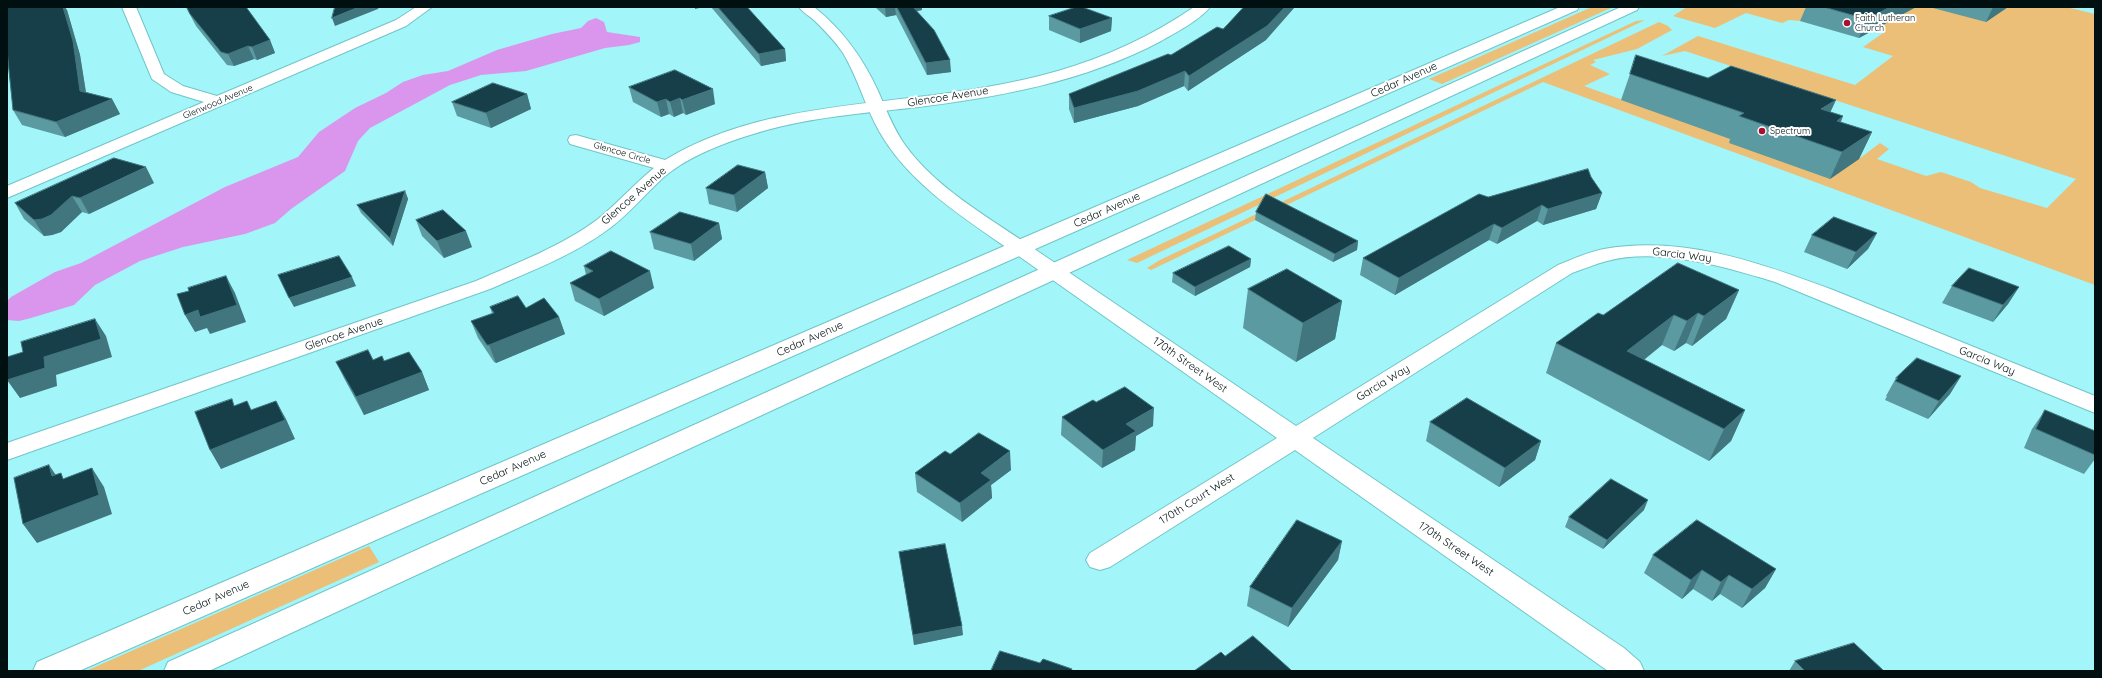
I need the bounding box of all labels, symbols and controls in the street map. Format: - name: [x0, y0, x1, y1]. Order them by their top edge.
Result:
- place label: Faith Lutheran Church: [1855, 13, 1915, 34]
- marker: Faith Lutheran Church: [1842, 18, 1852, 28]
- street label: Cedar Avenue: [1369, 59, 1439, 101]
- street label: Glenwood Avenue: [181, 82, 255, 122]
- street label: Glencoe Avenue: [907, 84, 989, 110]
- marker: Spectrum: [1757, 126, 1767, 136]
- place label: Spectrum: [1770, 126, 1810, 136]
- street label: Glencoe Circle: [592, 140, 652, 166]
- street label: Glencoe Avenue: [599, 164, 669, 228]
- street label: Cedar Avenue: [1072, 189, 1142, 231]
- street label: Garcia Way: [1652, 245, 1712, 265]
- street label: Glencoe Avenue: [303, 314, 385, 354]
- street label: Cedar Avenue: [775, 318, 845, 360]
- street label: 170th Street West: [1150, 334, 1230, 396]
- street label: Garcia Way: [1957, 344, 2017, 378]
- street label: Garcia Way: [1354, 362, 1412, 404]
- street label: Cedar Avenue: [478, 447, 548, 489]
- street label: 170th Court West: [1157, 471, 1237, 527]
- street label: 170th Street West: [1416, 519, 1496, 579]
- street label: Cedar Avenue: [181, 577, 251, 619]

